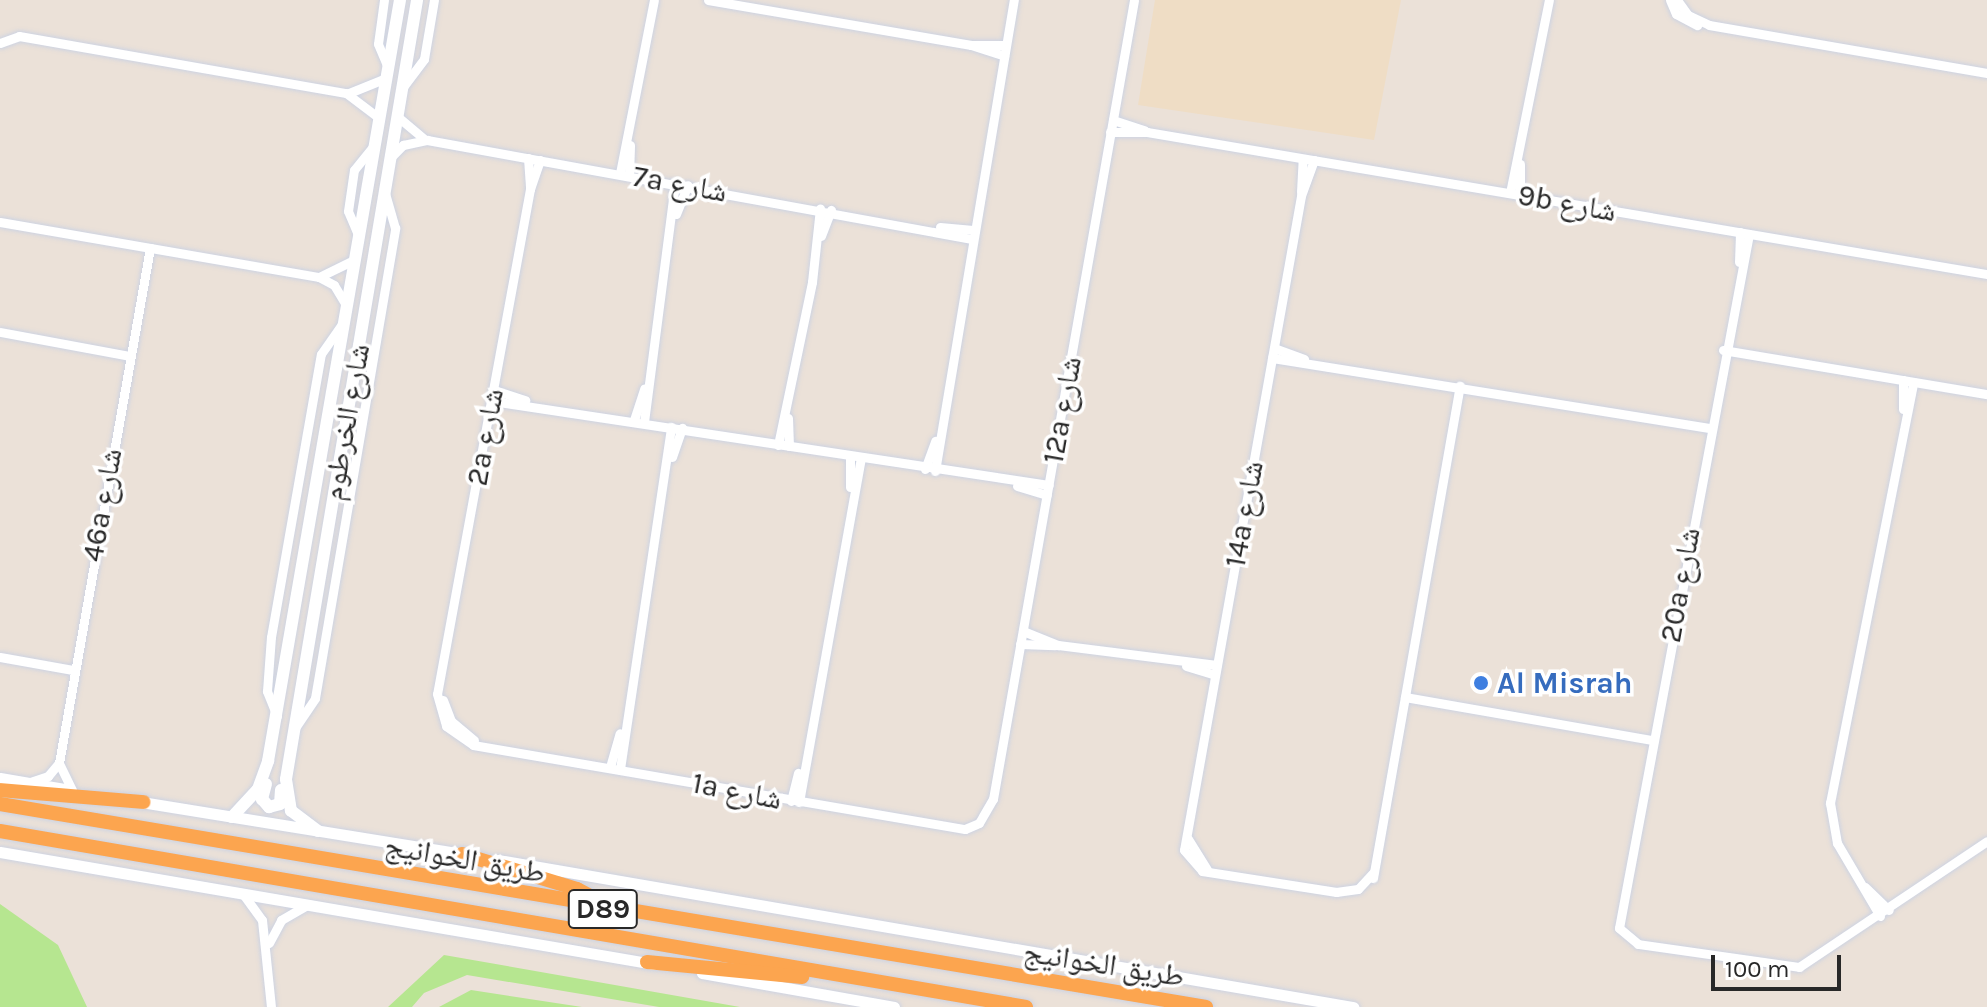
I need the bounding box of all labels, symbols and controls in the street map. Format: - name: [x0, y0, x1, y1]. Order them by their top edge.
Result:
- street label: 7a شارع: [630, 158, 730, 210]
- street label: 9b شارع: [1515, 177, 1619, 229]
- street label: شارع الخرطوم: [315, 341, 377, 503]
- street label: 12a شارع: [1035, 354, 1089, 466]
- street label: 2a شارع: [459, 386, 511, 488]
- street label: 46a شارع: [74, 445, 130, 565]
- street label: 14a شارع: [1217, 458, 1271, 570]
- street label: 20a شارع: [1652, 525, 1708, 645]
- place label: Al Misrah: [1497, 665, 1632, 701]
- marker: Al Misrah: [1472, 674, 1490, 692]
- street label: 1a شارع: [689, 765, 785, 817]
- street label: طريق الخوانيج: [382, 827, 548, 891]
- road number: D89: [567, 885, 639, 933]
- street label: طريق الخوانيج: [1021, 934, 1187, 994]
- scale bar: [1715, 939, 1845, 989]
- text: 100 m: [1725, 955, 1790, 983]

